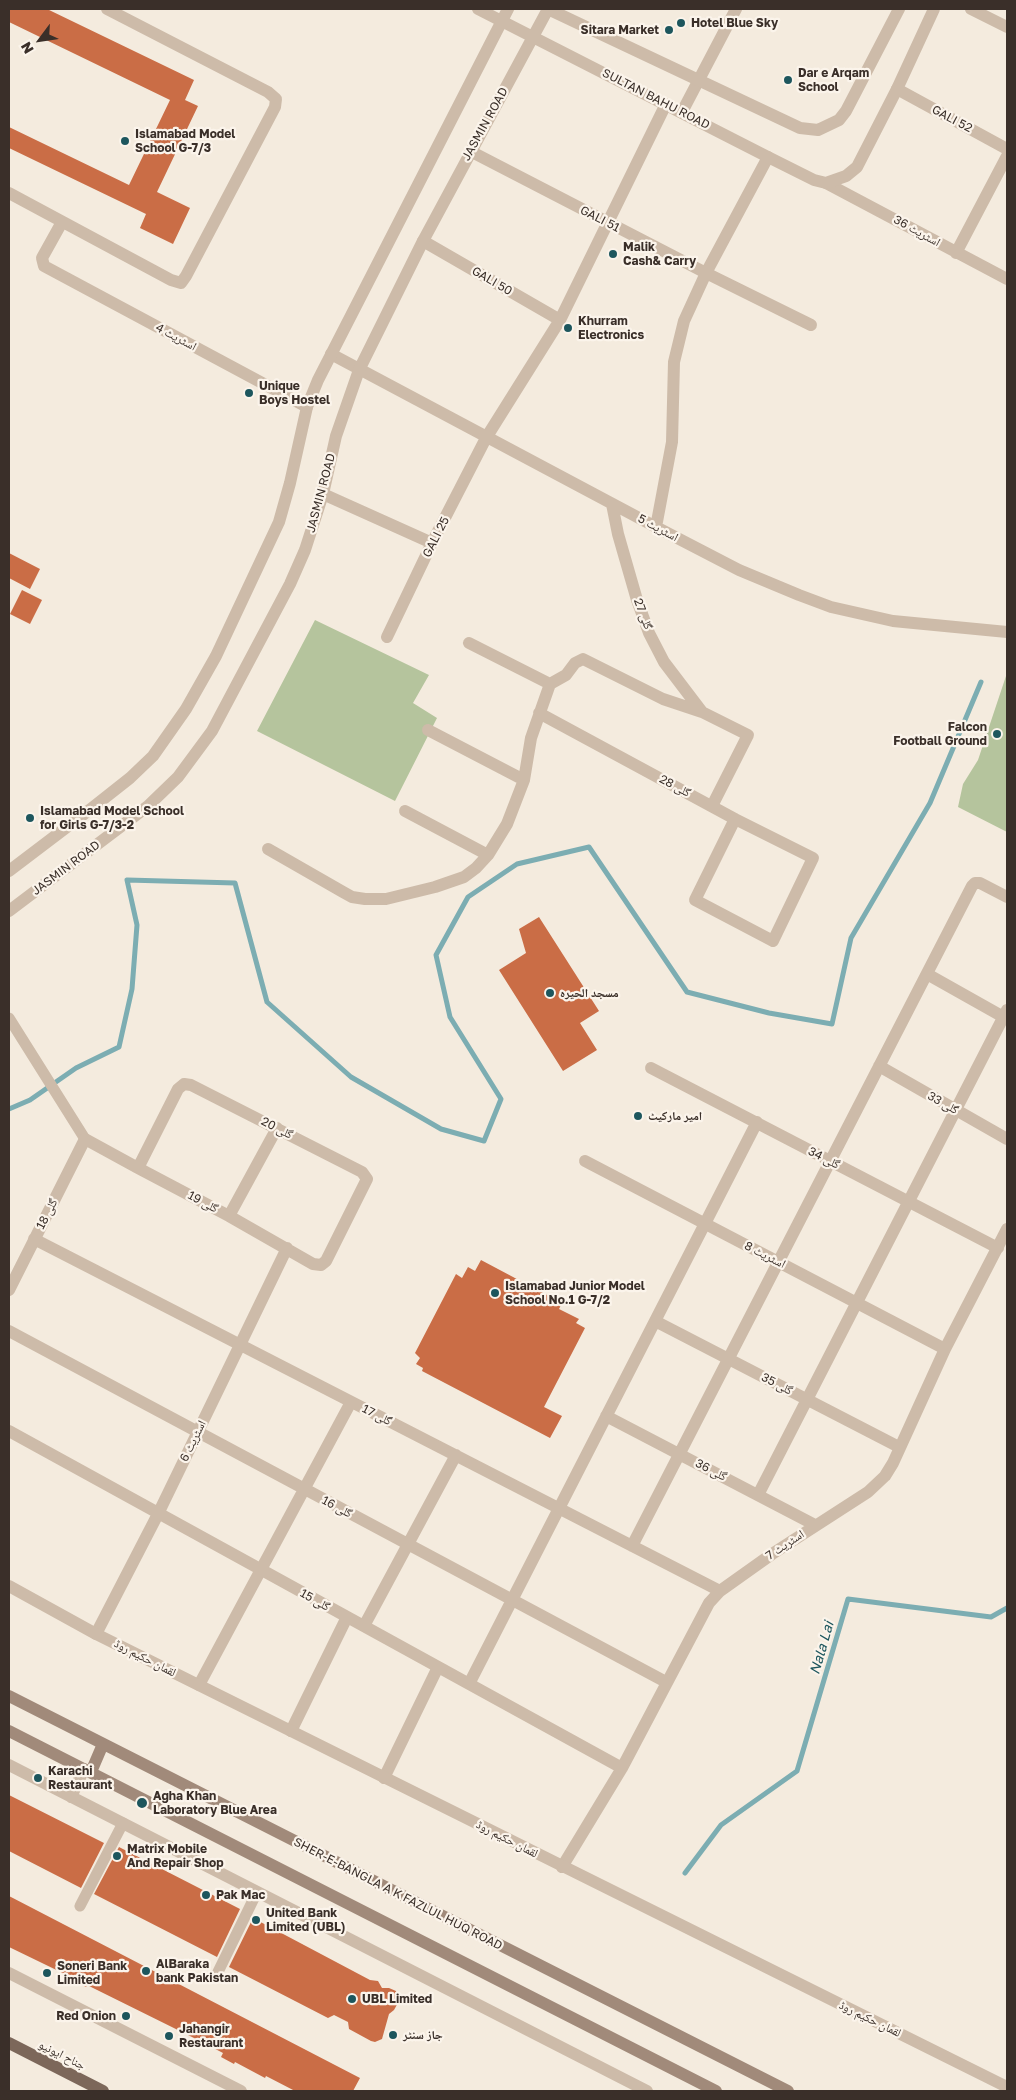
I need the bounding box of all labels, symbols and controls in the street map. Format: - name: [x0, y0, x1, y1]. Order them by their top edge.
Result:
- north arrow: [15, 15, 65, 65]
- place label: Hotel Blue Sky: [691, 16, 778, 30]
- marker: Hotel Blue Sky: [675, 17, 687, 29]
- place label: Sitara Market: [581, 23, 659, 37]
- marker: Sitara Market: [663, 24, 675, 36]
- text: N: [17, 39, 37, 57]
- street label: SULTAN BAHU ROAD: [600, 66, 712, 132]
- place label: Dar e Arqam School: [798, 66, 869, 94]
- marker: Dar e Arqam School: [782, 74, 794, 86]
- street label: JASMIN ROAD: [459, 85, 511, 163]
- street label: GALI 52: [929, 102, 975, 136]
- place label: Islamabad Model School G-7/3: [135, 127, 235, 155]
- marker: Islamabad Model School G-7/3: [119, 135, 131, 147]
- street label: GALI 51: [578, 203, 622, 235]
- street label: اسٹریٹ 36: [891, 212, 943, 250]
- place label: Malik Cash& Carry: [623, 240, 696, 268]
- marker: Malik Cash& Carry: [607, 248, 619, 260]
- street label: GALI 50: [469, 264, 515, 298]
- place label: Khurram Electronics: [578, 314, 644, 342]
- street label: اسٹریٹ 4: [153, 320, 199, 354]
- marker: Khurram Electronics: [562, 322, 574, 334]
- place label: Unique Boys Hostel: [259, 379, 330, 407]
- marker: Unique Boys Hostel: [243, 387, 255, 399]
- street label: JASMIN ROAD: [304, 452, 338, 534]
- street label: اسٹریٹ 5: [635, 511, 681, 545]
- street label: GALI 25: [420, 514, 452, 560]
- street label: گلی 27: [630, 596, 656, 632]
- place label: Falcon Football Ground: [893, 720, 987, 748]
- marker: Falcon Football Ground: [991, 728, 1003, 740]
- street label: گلی 28: [657, 772, 693, 800]
- place label: Islamabad Model School for Girls G-7/3-2: [40, 804, 184, 832]
- marker: Islamabad Model School for Girls G-7/3-2: [24, 812, 36, 824]
- street label: JASMIN ROAD: [29, 838, 103, 898]
- place label: مسجد الحیرہ: [560, 986, 619, 1000]
- marker: مسجد الحیرہ: [544, 987, 556, 999]
- street label: گلی 33: [925, 1089, 961, 1117]
- place label: امیر مارکیٹ: [648, 1109, 702, 1123]
- marker: امیر مارکیٹ: [632, 1110, 644, 1122]
- street label: گلی 20: [259, 1114, 295, 1142]
- street label: گلی 34: [806, 1144, 842, 1172]
- street label: گلی 19: [185, 1188, 221, 1216]
- street label: گلی 18: [33, 1196, 61, 1232]
- street label: اسٹریٹ 8: [742, 1239, 788, 1271]
- place label: Islamabad Junior Model School No.1 G-7/2: [505, 1279, 645, 1307]
- marker: Islamabad Junior Model School No.1 G-7/2: [489, 1287, 501, 1299]
- street label: گلی 35: [759, 1370, 795, 1398]
- street label: گلی 17: [360, 1401, 394, 1429]
- street label: اسٹریٹ 6: [177, 1418, 209, 1464]
- street label: گلی 36: [693, 1456, 729, 1484]
- street label: گلی 16: [319, 1493, 355, 1521]
- street label: اسٹریٹ 7: [763, 1527, 807, 1563]
- street label: گلی 15: [298, 1586, 332, 1614]
- water label: Nala Lai: [806, 1620, 838, 1676]
- street label: لقمان حکیم روڈ: [112, 1636, 178, 1680]
- place label: Karachi Restaurant: [48, 1764, 112, 1792]
- marker: Karachi Restaurant: [32, 1772, 44, 1784]
- place label: Agha Khan Laboratory Blue Area: [153, 1789, 277, 1817]
- marker: Agha Khan Laboratory Blue Area: [135, 1796, 149, 1810]
- street label: لقمان حکیم روڈ: [474, 1817, 540, 1861]
- street label: SHER-E-BANGLA A K FAZLUL HUQ ROAD: [291, 1835, 505, 1953]
- place label: Matrix Mobile And Repair Shop: [127, 1842, 224, 1870]
- marker: Matrix Mobile And Repair Shop: [111, 1850, 123, 1862]
- place label: Pak Mac: [216, 1888, 265, 1902]
- marker: Pak Mac: [200, 1889, 212, 1901]
- place label: United Bank Limited (UBL): [266, 1906, 345, 1934]
- marker: United Bank Limited (UBL): [250, 1914, 262, 1926]
- place label: AlBaraka bank Pakistan: [156, 1957, 238, 1985]
- place label: Soneri Bank Limited: [57, 1959, 127, 1987]
- marker: AlBaraka bank Pakistan: [140, 1965, 152, 1977]
- marker: Soneri Bank Limited: [41, 1967, 53, 1979]
- place label: UBL Limited: [362, 1992, 432, 2006]
- marker: UBL Limited: [346, 1993, 358, 2005]
- street label: لقمان حکیم روڈ: [837, 1998, 903, 2040]
- place label: Red Onion: [56, 2009, 116, 2023]
- marker: Red Onion: [120, 2010, 132, 2022]
- place label: Jahangir Restaurant: [179, 2022, 243, 2050]
- place label: جاز سنٹر: [403, 2028, 443, 2042]
- marker: جاز سنٹر: [387, 2029, 399, 2041]
- marker: Jahangir Restaurant: [163, 2030, 175, 2042]
- street label: جناح ایونیو: [36, 2037, 88, 2073]

